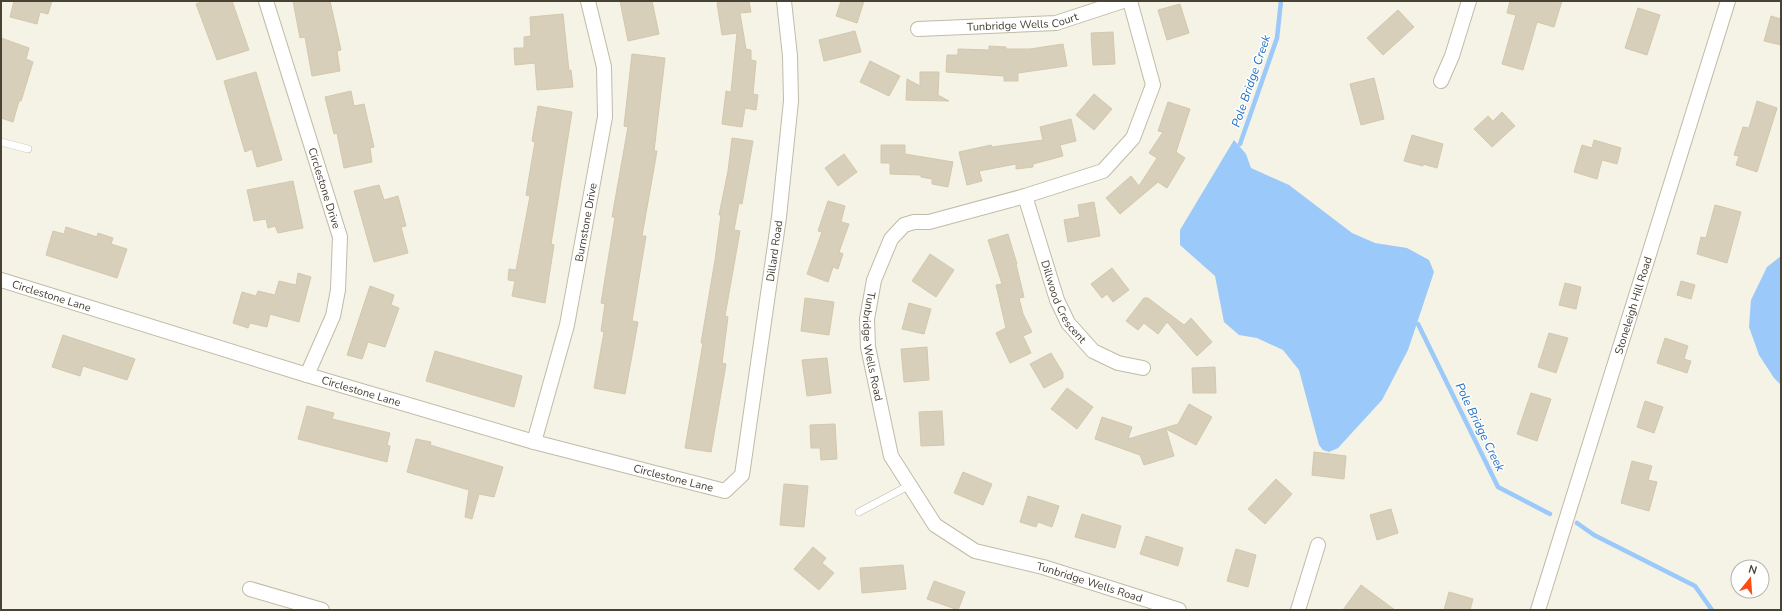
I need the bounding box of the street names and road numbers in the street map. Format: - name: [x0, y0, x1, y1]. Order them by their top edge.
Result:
- street label: Tunbridge Wells Court: [967, 9, 1080, 34]
- street label: Circlestone Drive: [305, 146, 344, 231]
- street label: Burnstone Drive: [571, 181, 600, 263]
- street label: Dillard Road: [762, 219, 786, 283]
- street label: Stoneleigh Hill Road: [1611, 255, 1655, 356]
- street label: Dillwood Crescent: [1038, 258, 1090, 346]
- street label: Circlestone Lane: [10, 276, 93, 315]
- street label: Tunbridge Wells Road: [859, 291, 887, 402]
- street label: Circlestone Lane: [320, 372, 403, 410]
- street label: Circlestone Lane: [632, 460, 715, 495]
- street label: Tunbridge Wells Road: [1035, 558, 1144, 606]

